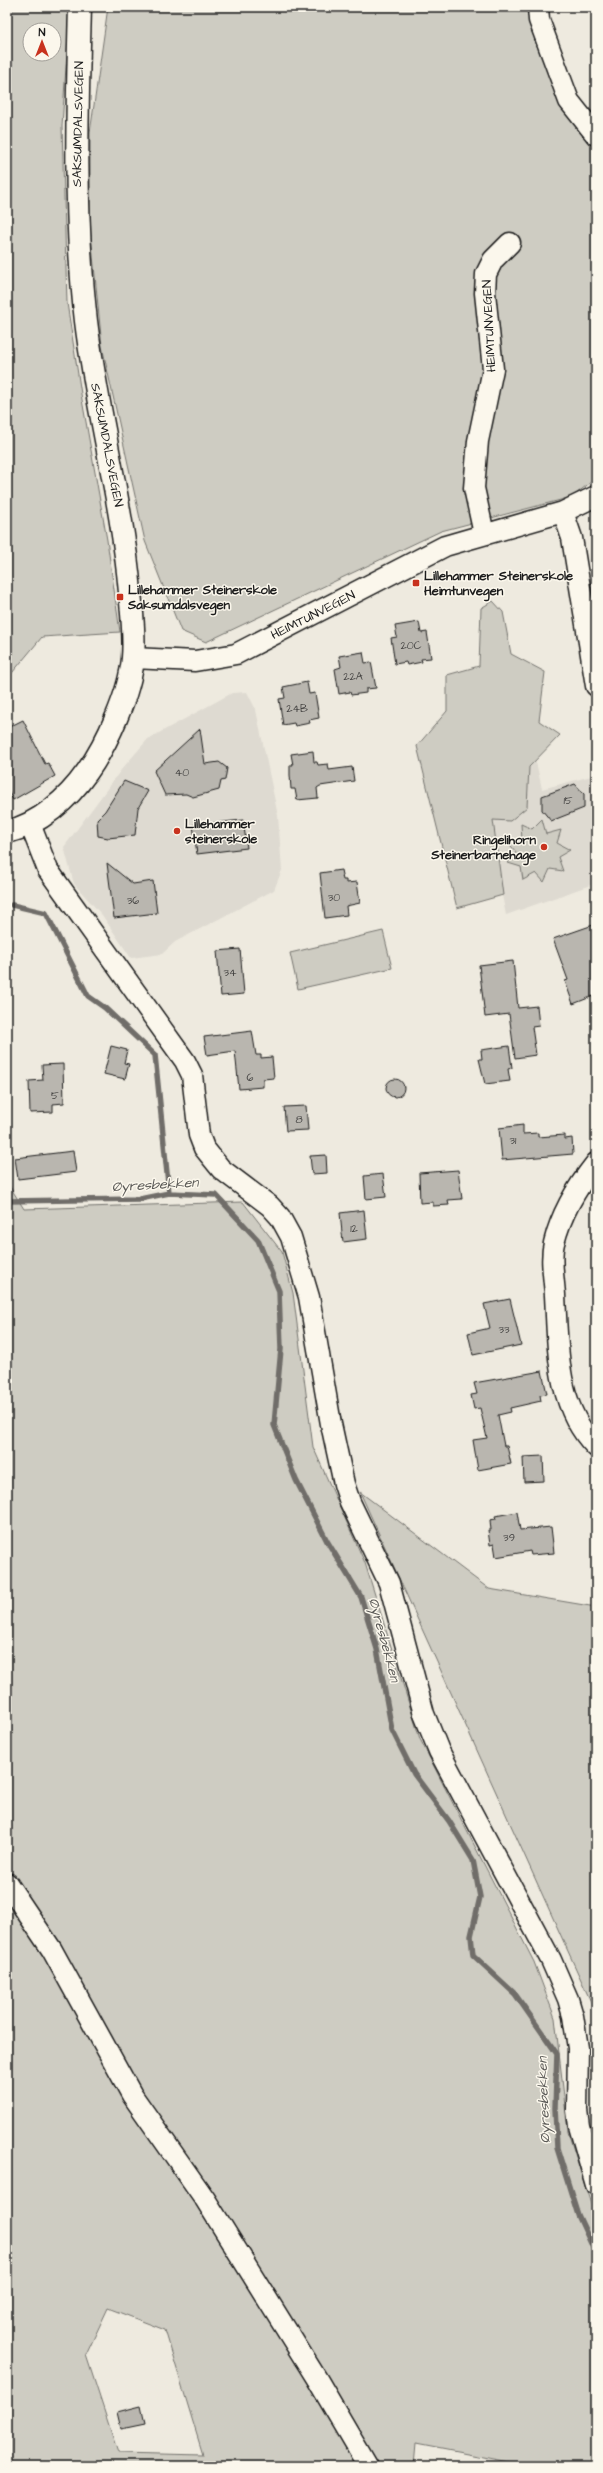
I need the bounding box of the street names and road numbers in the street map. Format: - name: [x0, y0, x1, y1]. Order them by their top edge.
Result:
- street label: SAKSUMDALSVEGEN: [68, 61, 88, 187]
- street label: HEIMTUNVEGEN: [478, 279, 500, 373]
- street label: SAKSUMDALSVEGEN: [86, 382, 128, 508]
- street label: HEIMTUNVEGEN: [268, 586, 358, 644]

